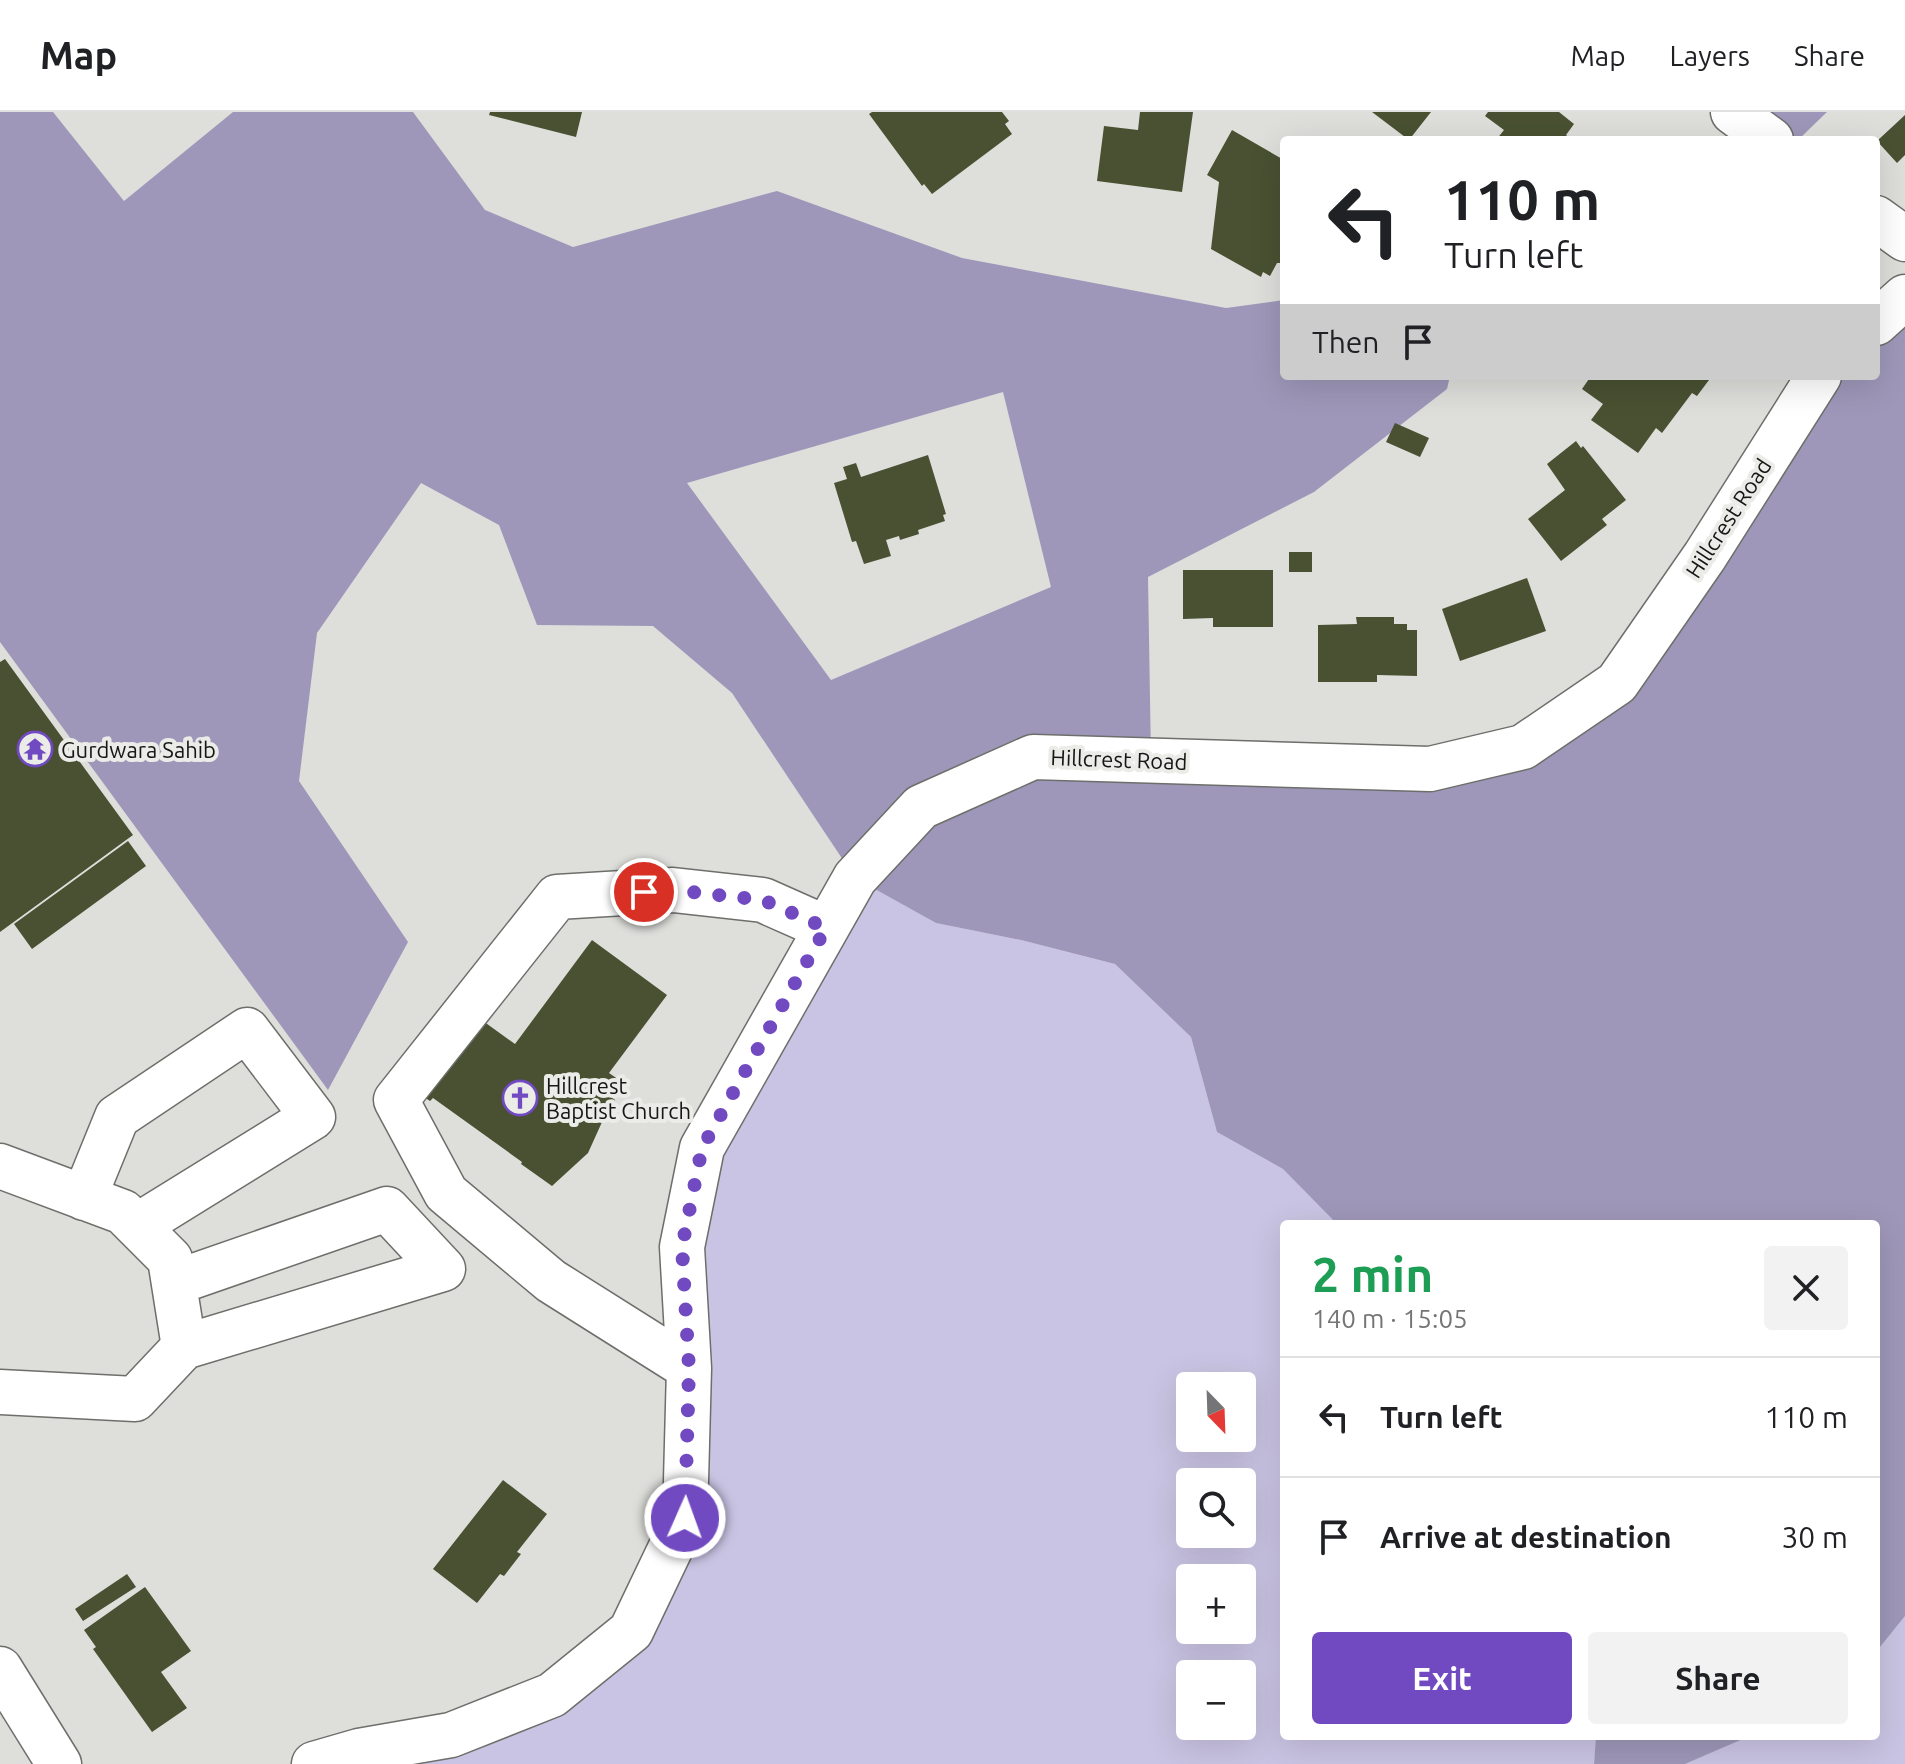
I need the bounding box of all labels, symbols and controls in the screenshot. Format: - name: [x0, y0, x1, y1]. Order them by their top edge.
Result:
- text: Map: [40, 34, 117, 76]
- text: Map: [1570, 40, 1626, 71]
- text: Layers: [1670, 40, 1750, 71]
- text: Share: [1794, 40, 1865, 71]
- icon: left: [1312, 168, 1416, 272]
- text: 110 m: [1444, 168, 1600, 231]
- text: Turn left: [1444, 234, 1583, 275]
- icon: arrive: [1396, 320, 1440, 364]
- text: Then: [1312, 325, 1380, 359]
- street label: Hillcrest Road: [1680, 454, 1776, 582]
- temple icon: Gurdwara Sahib: [16, 730, 54, 768]
- place label: Gurdwara Sahib: [61, 737, 216, 762]
- street label: Hillcrest Road: [1050, 744, 1188, 774]
- pin: [610, 858, 678, 926]
- icon: arrive: [622, 870, 666, 914]
- place label: Hillcrest Baptist Church: [546, 1073, 691, 1123]
- church icon: Hillcrest Baptist Church: [501, 1079, 539, 1117]
- button: close: [1764, 1246, 1848, 1330]
- text: 2 min: [1312, 1247, 1433, 1301]
- text: 140 m · 15:05: [1312, 1304, 1468, 1333]
- north arrow: [1176, 1372, 1256, 1452]
- map controls: [1176, 1372, 1256, 1740]
- icon: left: [1312, 1395, 1356, 1439]
- text: Turn left: [1380, 1400, 1502, 1434]
- text: 110 m: [1764, 1400, 1848, 1434]
- button: search: [1176, 1468, 1256, 1548]
- position arrow: [643, 1476, 727, 1560]
- icon: arrive: [1312, 1515, 1356, 1559]
- text: Arrive at destination: [1380, 1520, 1672, 1554]
- text: 30 m: [1781, 1520, 1848, 1554]
- button: +: [1176, 1564, 1256, 1644]
- button: Exit: [1312, 1632, 1572, 1724]
- button: Share: [1588, 1632, 1848, 1724]
- button: −: [1176, 1660, 1256, 1740]

